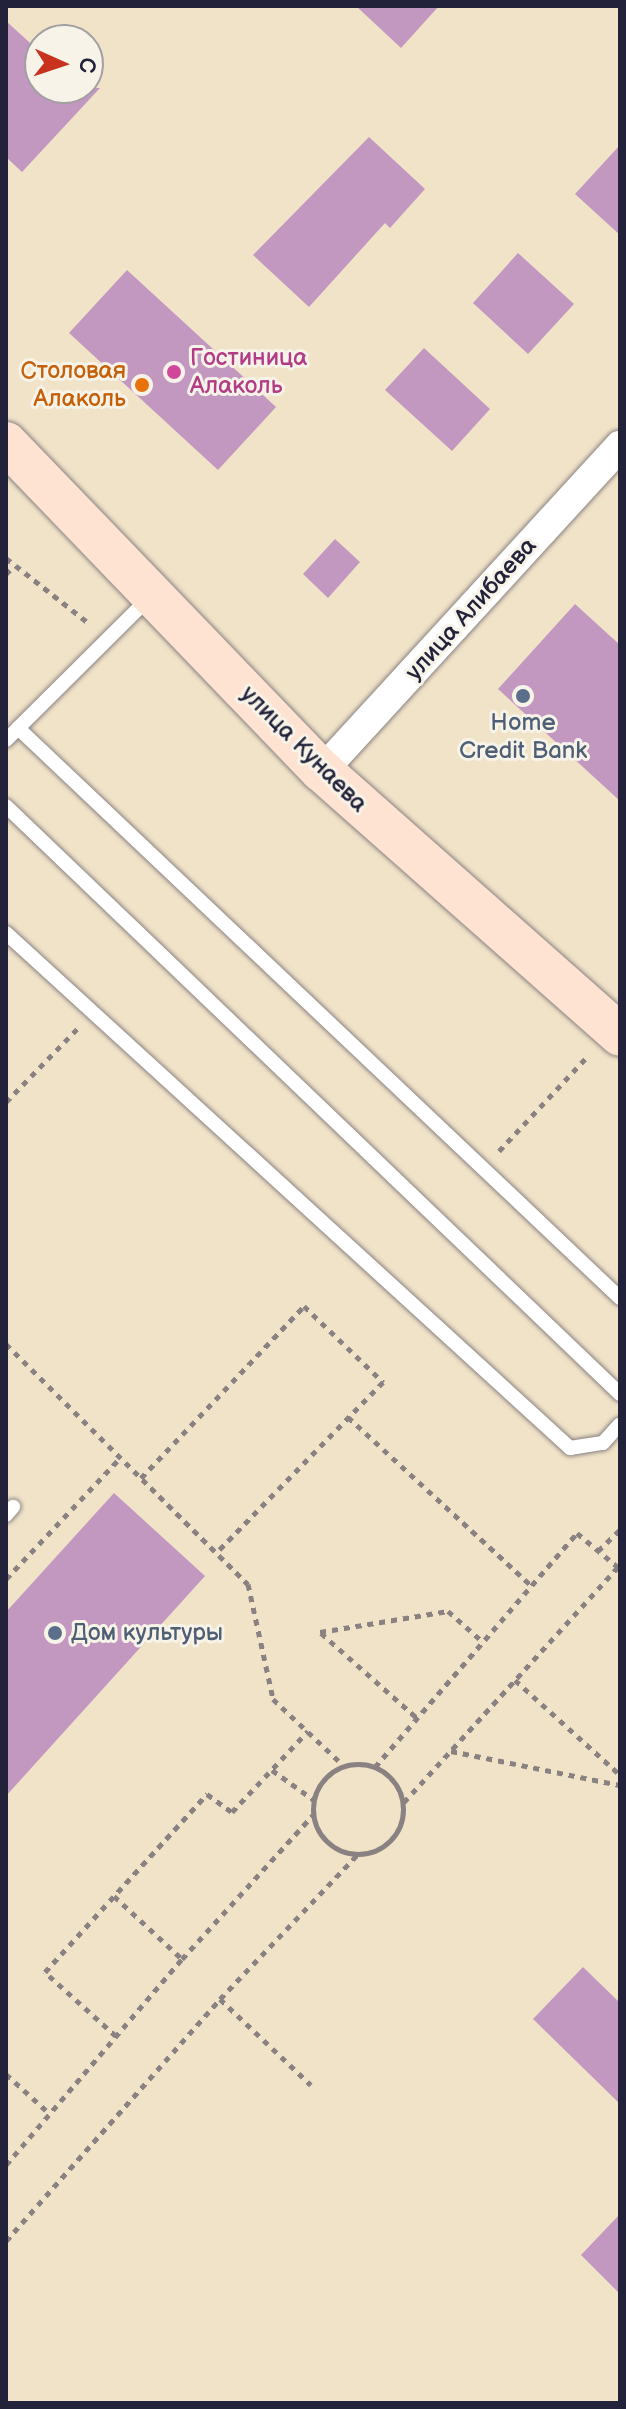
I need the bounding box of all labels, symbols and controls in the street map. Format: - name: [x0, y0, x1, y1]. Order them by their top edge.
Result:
- north arrow: [24, 24, 104, 104]
- text: С: [73, 57, 100, 74]
- place label: Гостиница Алаколь: [190, 344, 307, 400]
- place label: Столовая Алаколь: [21, 357, 126, 413]
- marker: Гостиница Алаколь: [165, 363, 183, 381]
- marker: Столовая Алаколь: [133, 376, 151, 394]
- street label: улица Алибаева: [399, 532, 543, 686]
- street label: улица Кунаева: [235, 680, 373, 818]
- marker: Home Credit Bank: [514, 687, 532, 705]
- place label: Home Credit Bank: [459, 709, 587, 765]
- place label: Дом культуры: [71, 1619, 223, 1647]
- marker: Дом культуры: [46, 1624, 64, 1642]

